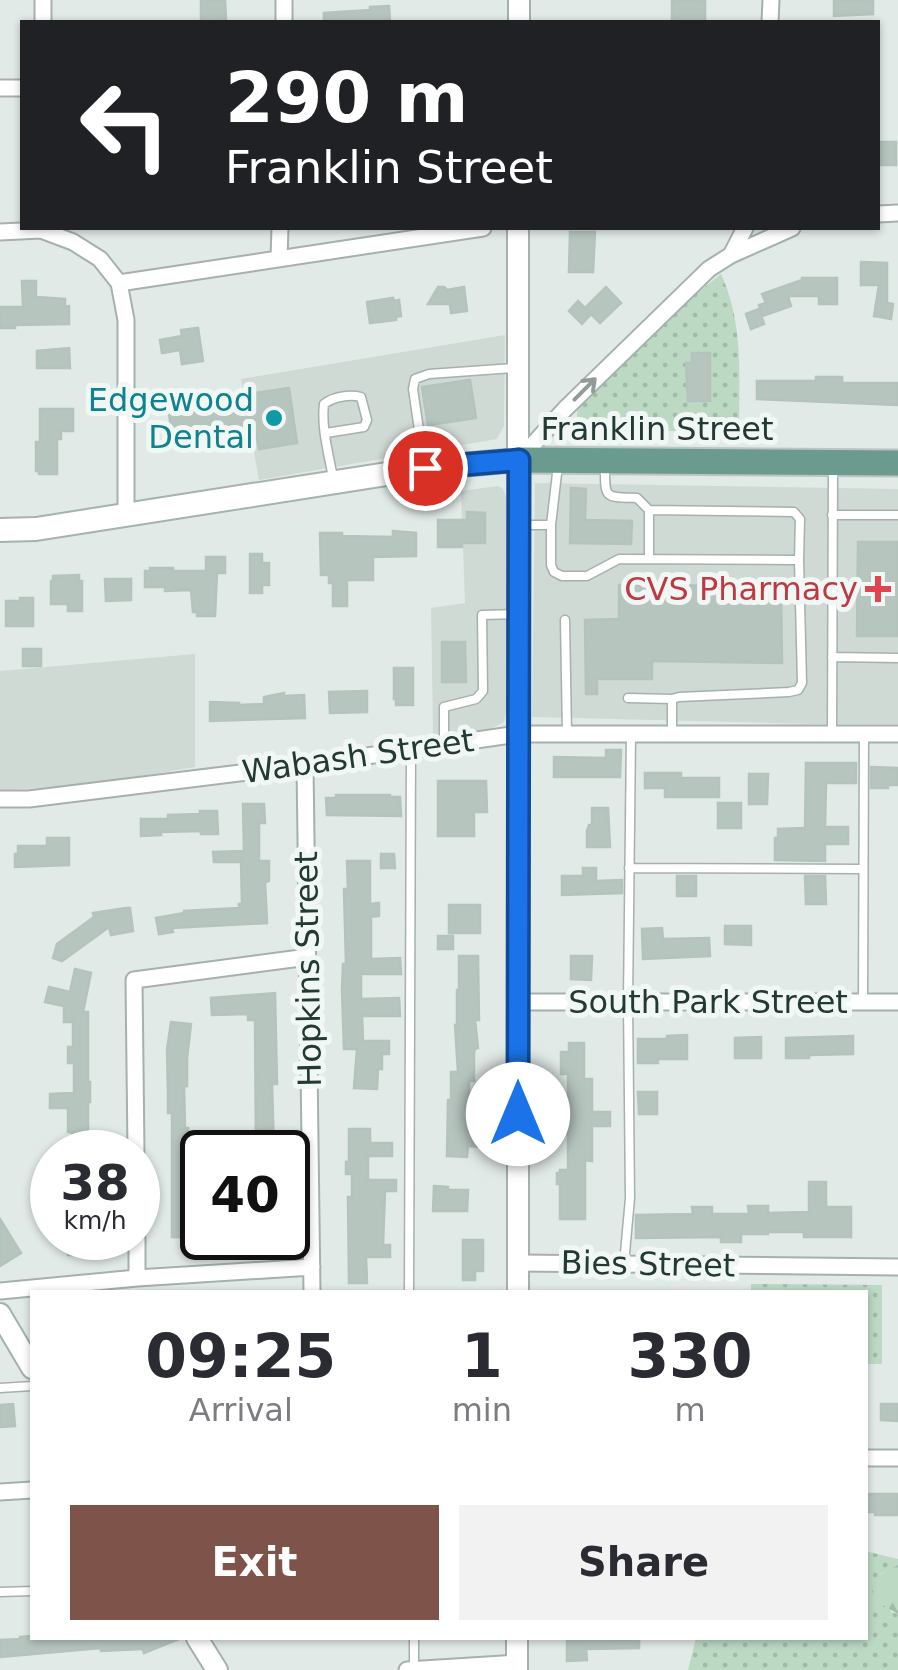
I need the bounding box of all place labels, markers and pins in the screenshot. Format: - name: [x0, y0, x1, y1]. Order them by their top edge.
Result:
- place label: Edgewood Dental: [88, 381, 254, 456]
- marker: Edgewood Dental: [263, 407, 285, 429]
- pin: [383, 426, 468, 511]
- place label: CVS Pharmacy: [624, 570, 858, 608]
- marker: CVS Pharmacy: [867, 578, 889, 600]

